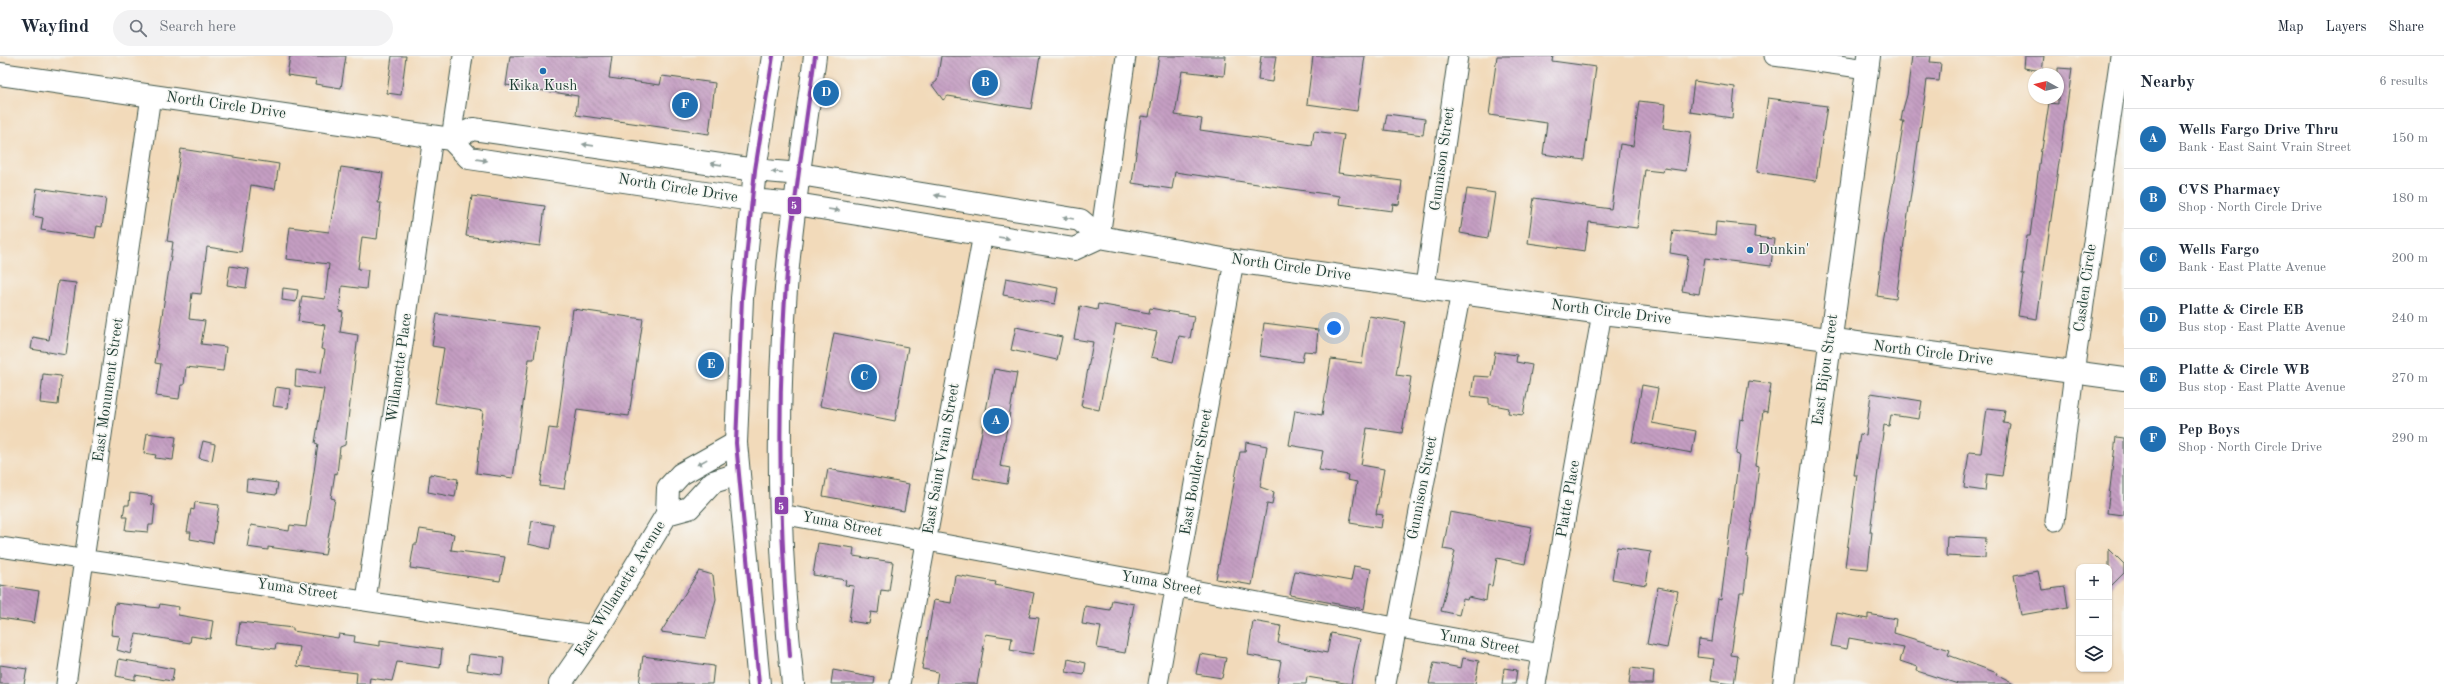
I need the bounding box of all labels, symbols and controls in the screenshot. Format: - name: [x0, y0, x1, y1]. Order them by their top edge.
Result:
- search box: [113, 10, 393, 46]
- icon: search: [127, 17, 149, 39]
- text: Wayfind: [20, 18, 89, 37]
- text: Search here: [159, 20, 236, 35]
- text: Map: [2278, 20, 2304, 34]
- text: Layers: [2326, 20, 2367, 34]
- text: Share: [2389, 20, 2424, 34]
- marker: Kika Kush: [538, 66, 548, 76]
- pin: B: [972, 68, 998, 98]
- north arrow: [2028, 68, 2064, 104]
- text: Nearby: [2140, 74, 2195, 91]
- text: 6 results: [2379, 75, 2428, 88]
- pin: D: [813, 78, 839, 108]
- place label: Kika Kush: [509, 79, 577, 94]
- street label: North Circle Drive: [165, 90, 287, 122]
- pin: F: [672, 90, 698, 120]
- street label: Gunnison Street: [1428, 106, 1458, 212]
- text: Wells Fargo Drive Thru: [2178, 123, 2338, 138]
- text: A: [2148, 132, 2158, 145]
- text: 150 m: [2391, 132, 2428, 145]
- text: Bank · East Saint Vrain Street: [2178, 141, 2351, 154]
- one-way arrow: [582, 142, 594, 148]
- one-way arrow: [476, 157, 488, 163]
- one-way arrow: [710, 161, 722, 167]
- one-way arrow: [771, 169, 783, 175]
- street label: North Circle Drive: [617, 172, 739, 206]
- text: CVS Pharmacy: [2178, 183, 2281, 198]
- text: B: [2148, 192, 2158, 205]
- text: 180 m: [2391, 192, 2428, 205]
- one-way arrow: [934, 193, 946, 199]
- line badge: 5: [787, 196, 802, 215]
- text: 5: [791, 201, 797, 212]
- text: Shop · North Circle Drive: [2178, 201, 2322, 214]
- one-way arrow: [828, 207, 841, 213]
- one-way arrow: [1062, 215, 1074, 221]
- one-way arrow: [998, 235, 1010, 241]
- place label: Dunkin': [1758, 243, 1809, 258]
- street label: Casden Circle: [2072, 243, 2100, 333]
- text: Wells Fargo: [2178, 243, 2259, 258]
- marker: Dunkin': [1745, 245, 1755, 255]
- street label: North Circle Drive: [1230, 252, 1352, 284]
- text: C: [2149, 252, 2157, 265]
- text: 200 m: [2391, 252, 2428, 265]
- text: Bank · East Platte Avenue: [2178, 261, 2326, 274]
- street label: North Circle Drive: [1550, 298, 1672, 328]
- text: Platte & Circle EB: [2178, 303, 2304, 318]
- street label: Willamette Place: [385, 312, 415, 424]
- text: D: [2148, 312, 2158, 325]
- text: 240 m: [2391, 312, 2428, 325]
- street label: East Bijou Street: [1811, 313, 1841, 427]
- street label: East Monument Street: [91, 317, 127, 463]
- your location: [1324, 318, 1344, 338]
- text: Bus stop · East Platte Avenue: [2178, 321, 2346, 334]
- street label: North Circle Drive: [1872, 339, 1994, 369]
- pin: E: [698, 350, 724, 380]
- pin: C: [851, 362, 877, 392]
- text: Platte & Circle WB: [2178, 363, 2310, 378]
- text: E: [2149, 372, 2157, 385]
- text: 270 m: [2391, 372, 2428, 385]
- text: Bus stop · East Platte Avenue: [2178, 381, 2346, 394]
- street label: East Saint Vrain Street: [921, 382, 963, 536]
- pin: A: [983, 406, 1009, 436]
- street label: East Boulder Street: [1178, 407, 1216, 537]
- text: Pep Boys: [2178, 423, 2240, 438]
- text: F: [2149, 432, 2157, 445]
- text: 290 m: [2391, 432, 2428, 445]
- street label: Gunnison Street: [1406, 435, 1440, 541]
- text: Shop · North Circle Drive: [2178, 441, 2322, 454]
- one-way arrow: [696, 459, 708, 466]
- street label: Platte Place: [1555, 459, 1583, 539]
- line badge: 5: [774, 496, 789, 515]
- text: 5: [778, 502, 784, 513]
- street label: Yuma Street: [800, 510, 884, 540]
- street label: East Willamette Avenue: [573, 519, 669, 659]
- map controls: [2076, 564, 2112, 672]
- button: +: [2076, 564, 2112, 600]
- street label: Yuma Street: [1119, 570, 1203, 598]
- street label: Yuma Street: [255, 577, 339, 603]
- button: −: [2076, 600, 2112, 636]
- street label: Yuma Street: [1437, 629, 1521, 657]
- button: layers: [2076, 636, 2112, 672]

